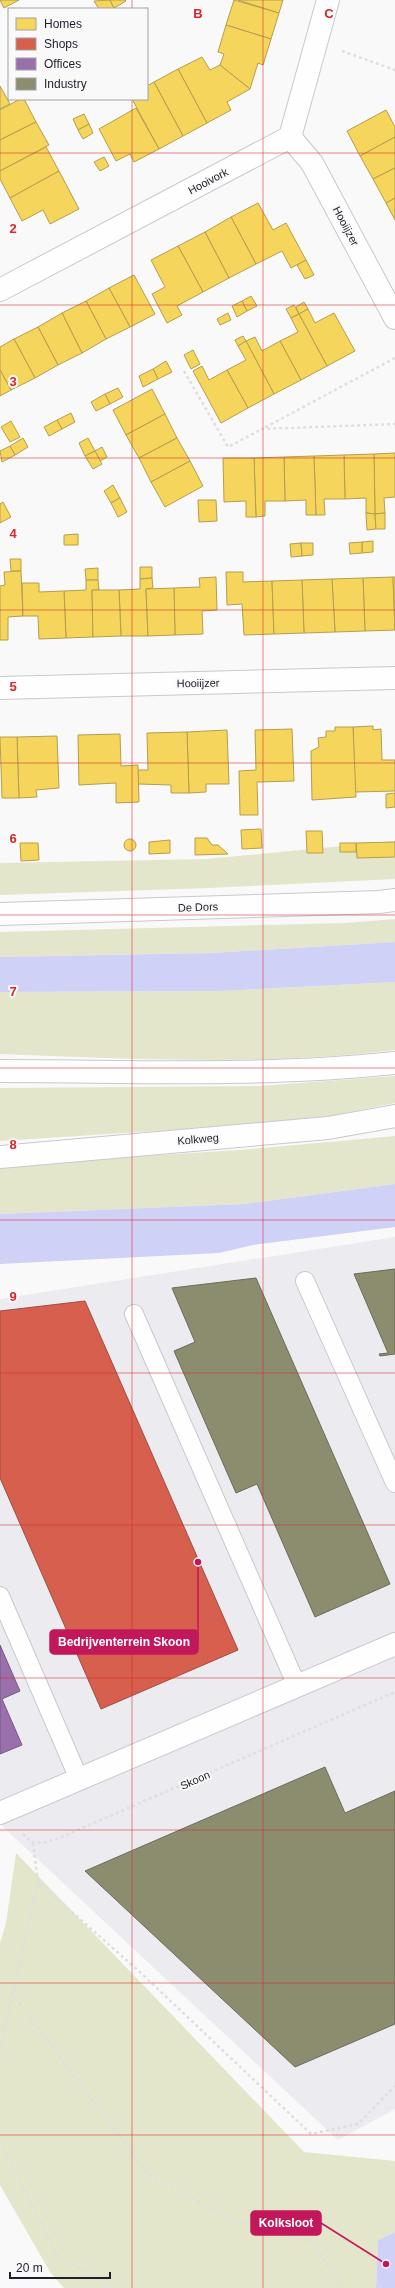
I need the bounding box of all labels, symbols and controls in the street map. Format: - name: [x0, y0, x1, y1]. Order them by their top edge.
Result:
- text: B: [193, 6, 203, 21]
- text: C: [324, 6, 334, 21]
- legend: [8, 8, 148, 100]
- text: Homes: [44, 17, 82, 31]
- text: Shops: [44, 37, 78, 51]
- text: Offices: [44, 57, 81, 71]
- text: Industry: [44, 77, 87, 91]
- street label: Hooivork: [186, 165, 230, 196]
- street label: Hooiijzer: [331, 204, 361, 248]
- text: 2: [9, 221, 17, 236]
- text: 3: [9, 374, 17, 389]
- text: 4: [9, 526, 17, 541]
- street label: Hooiijzer: [177, 677, 220, 689]
- text: 5: [9, 679, 17, 694]
- text: 6: [9, 831, 17, 846]
- street label: De Dors: [178, 900, 219, 914]
- text: 7: [9, 984, 17, 999]
- street label: Kolkweg: [177, 1131, 219, 1147]
- text: 8: [9, 1137, 17, 1152]
- text: 9: [9, 1289, 17, 1304]
- callout: Bedrijventerrein Skoon: [50, 1630, 198, 1654]
- text: Bedrijventerrein Skoon: [58, 1635, 190, 1649]
- street label: Skoon: [178, 1768, 212, 1792]
- callout: Kolksloot: [251, 2211, 321, 2235]
- text: Kolksloot: [259, 2216, 313, 2230]
- scale bar: [10, 2254, 110, 2280]
- text: 20 m: [16, 2261, 43, 2275]

